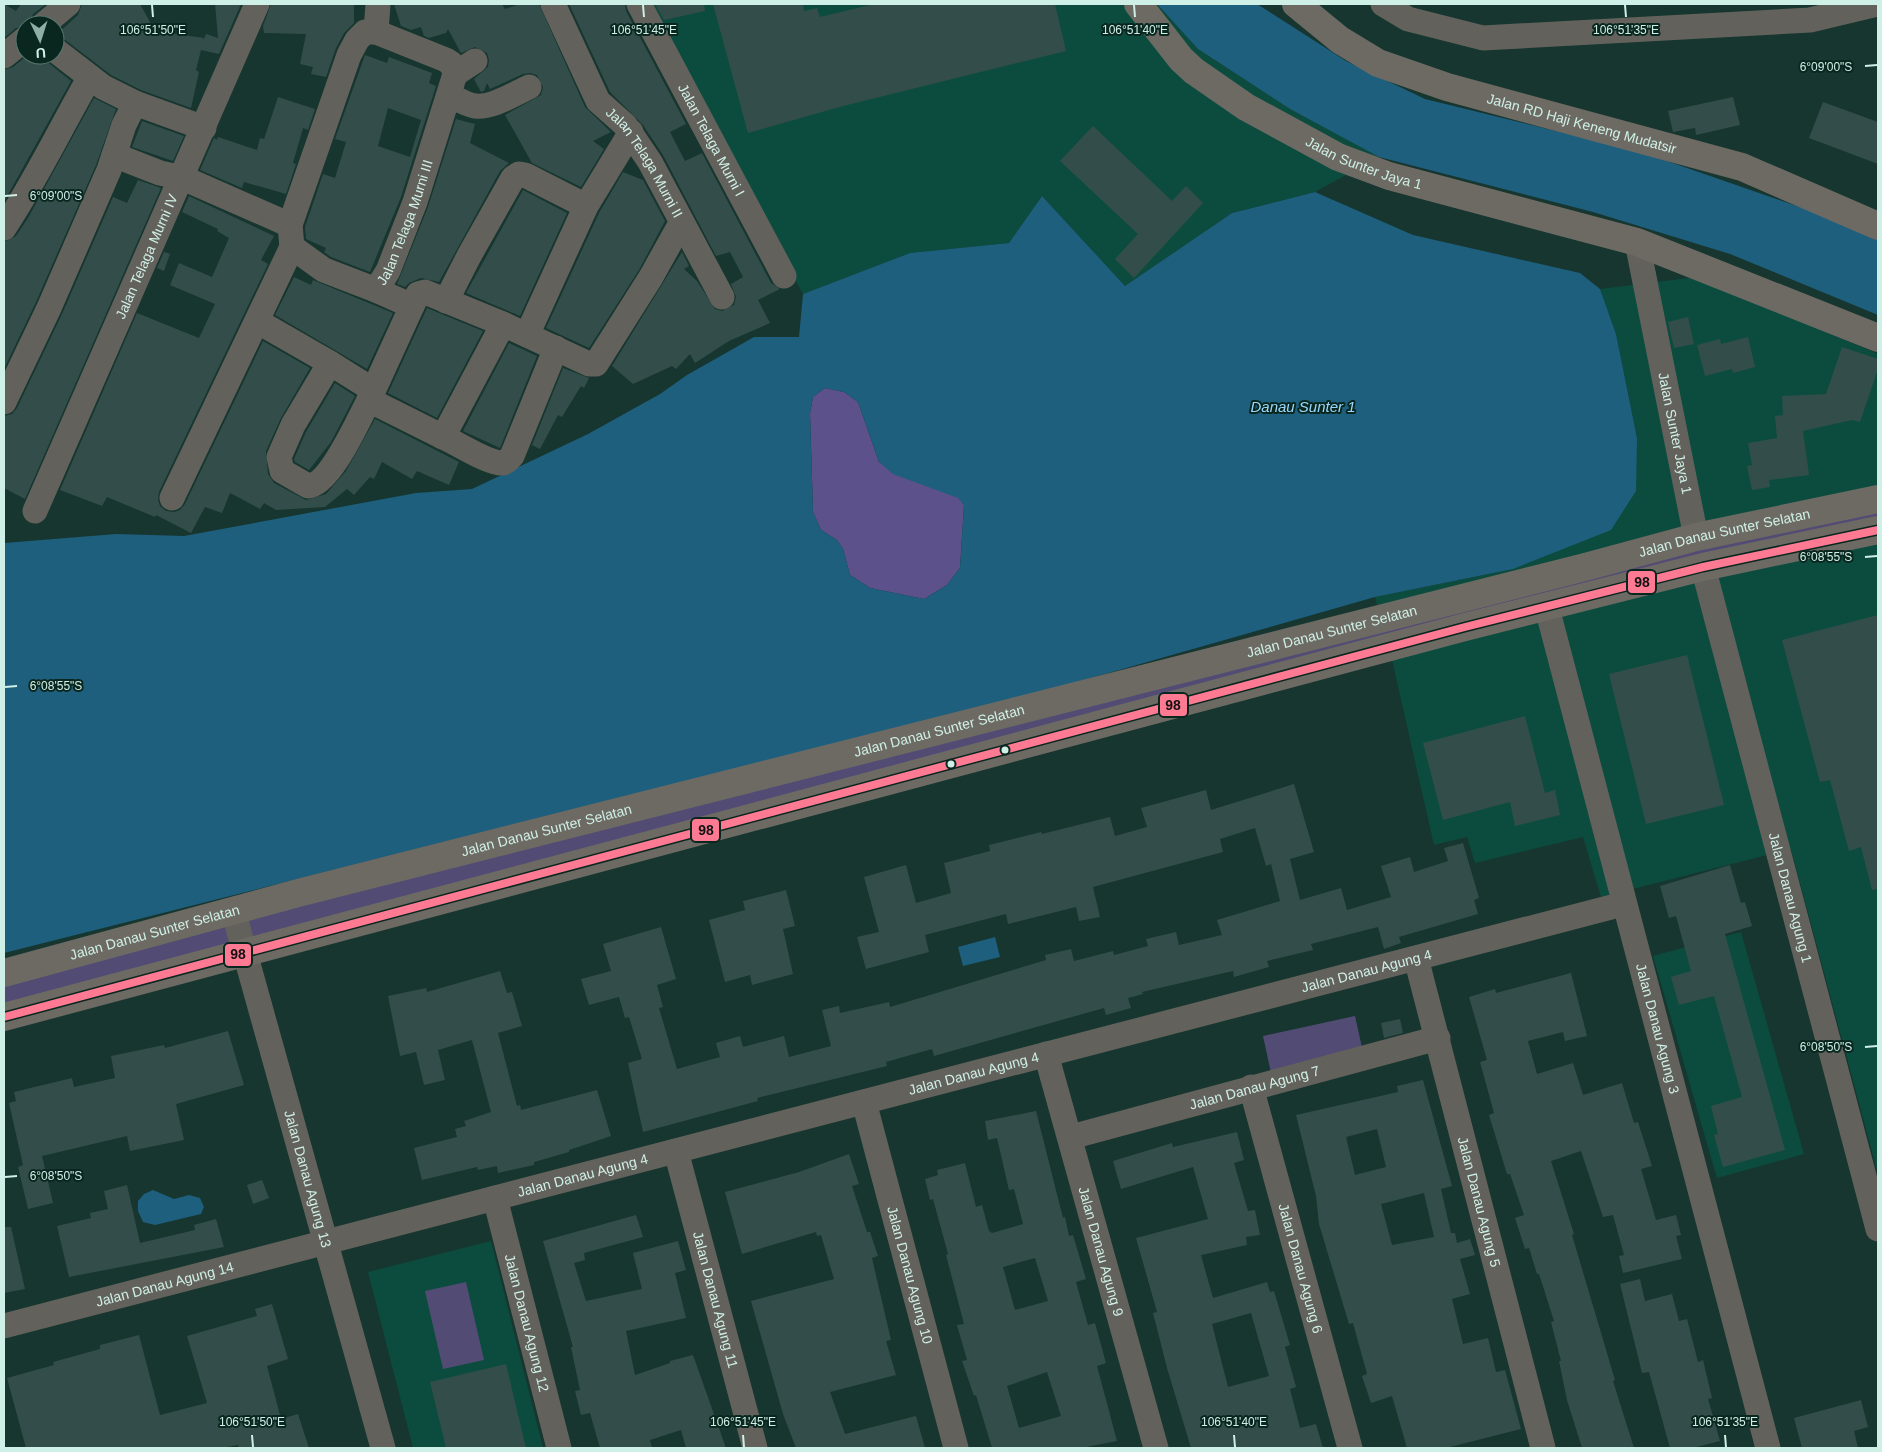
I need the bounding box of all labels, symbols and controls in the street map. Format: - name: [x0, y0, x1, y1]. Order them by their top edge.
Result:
- north arrow: [15, 15, 65, 65]
- text: 106°51'50"E: [120, 23, 186, 37]
- text: 106°51'45"E: [611, 23, 677, 37]
- text: 106°51'40"E: [1102, 23, 1168, 37]
- text: 106°51'35"E: [1593, 23, 1659, 37]
- text: U: [35, 45, 47, 61]
- text: 6°09'00"S: [1800, 60, 1852, 74]
- street label: Jalan Telaga Murni I: [675, 81, 748, 199]
- street label: Jalan RD Haji Keneng Mudatsir: [1485, 90, 1679, 157]
- street label: Jalan Telaga Murni II: [603, 104, 686, 220]
- street label: Jalan Sunter Jaya 1: [1303, 133, 1424, 193]
- street label: Jalan Telaga Murni III: [373, 158, 436, 288]
- text: 6°09'00"S: [30, 189, 82, 203]
- street label: Jalan Telaga Murni IV: [112, 191, 181, 321]
- street label: Jalan Sunter Jaya 1: [1655, 371, 1695, 496]
- water label: Danau Sunter 1: [1250, 398, 1356, 415]
- street label: Jalan Danau Sunter Selatan: [1637, 505, 1812, 560]
- text: 6°08'55"S: [1800, 550, 1852, 564]
- line badge: 98: [1627, 570, 1656, 594]
- text: 98: [1634, 574, 1650, 590]
- street label: Jalan Danau Sunter Selatan: [1245, 602, 1419, 660]
- text: 6°08'55"S: [30, 679, 82, 693]
- line badge: 98: [1159, 693, 1188, 717]
- text: 98: [1165, 697, 1181, 713]
- street label: Jalan Danau Sunter Selatan: [852, 701, 1026, 760]
- unlabelled marker: [1000, 745, 1010, 755]
- unlabelled marker: [946, 759, 956, 769]
- street label: Jalan Danau Sunter Selatan: [460, 801, 633, 859]
- line badge: 98: [691, 818, 720, 842]
- text: 98: [698, 822, 714, 838]
- street label: Jalan Danau Agung 1: [1766, 831, 1815, 965]
- street label: Jalan Danau Sunter Selatan: [68, 901, 241, 963]
- line badge: 98: [224, 943, 252, 967]
- text: 98: [230, 946, 246, 962]
- street label: Jalan Danau Agung 4: [1300, 946, 1434, 996]
- street label: Jalan Danau Agung 3: [1633, 962, 1683, 1096]
- text: 6°08'50"S: [1800, 1040, 1852, 1054]
- street label: Jalan Danau Agung 4: [907, 1049, 1041, 1098]
- street label: Jalan Danau Agung 7: [1188, 1062, 1321, 1113]
- street label: Jalan Danau Agung 13: [281, 1108, 335, 1249]
- street label: Jalan Danau Agung 5: [1455, 1135, 1504, 1269]
- street label: Jalan Danau Agung 4: [516, 1150, 650, 1200]
- text: 6°08'50"S: [30, 1169, 82, 1183]
- street label: Jalan Danau Agung 9: [1075, 1185, 1127, 1318]
- street label: Jalan Danau Agung 6: [1275, 1202, 1326, 1335]
- street label: Jalan Danau Agung 10: [884, 1204, 936, 1346]
- street label: Jalan Danau Agung 11: [690, 1230, 741, 1370]
- street label: Jalan Danau Agung 12: [502, 1252, 552, 1394]
- street label: Jalan Danau Agung 14: [94, 1258, 235, 1310]
- text: 106°51'50"E: [219, 1415, 285, 1429]
- text: 106°51'45"E: [710, 1415, 776, 1429]
- text: 106°51'40"E: [1201, 1415, 1267, 1429]
- text: 106°51'35"E: [1692, 1415, 1758, 1429]

